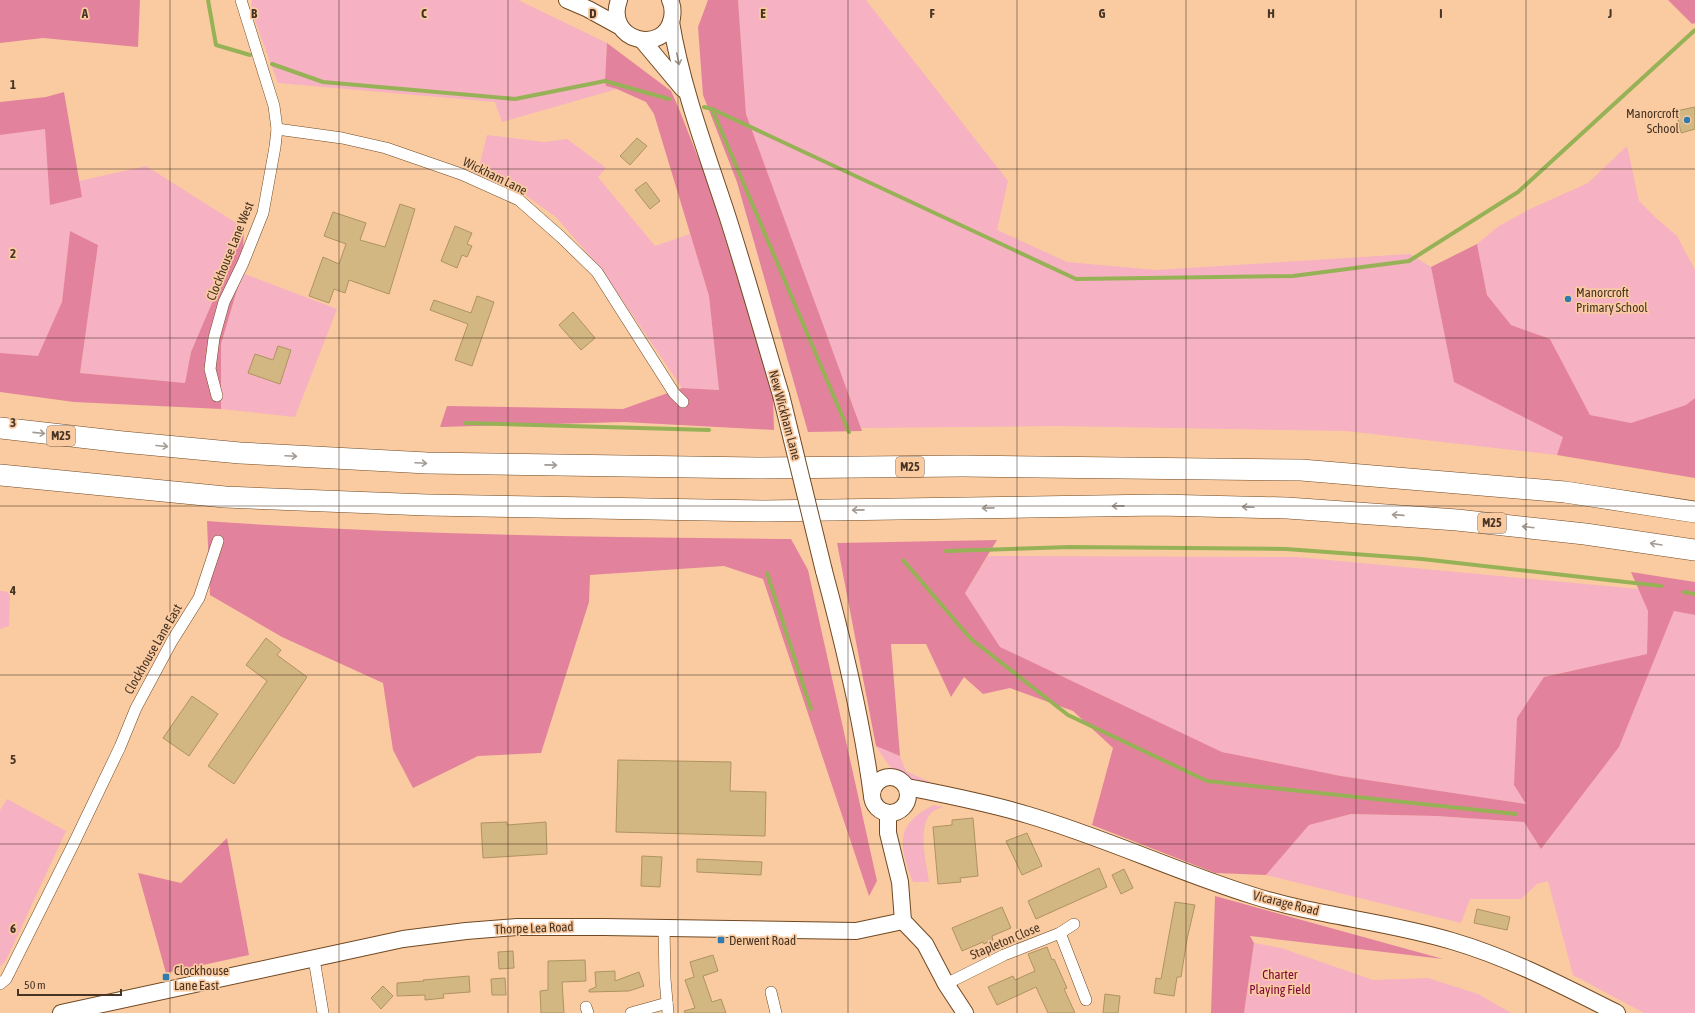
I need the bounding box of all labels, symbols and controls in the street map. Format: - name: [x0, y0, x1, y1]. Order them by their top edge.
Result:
- text: A: [81, 6, 89, 21]
- text: B: [251, 6, 258, 21]
- text: C: [421, 6, 427, 21]
- text: D: [589, 6, 597, 21]
- text: E: [760, 6, 766, 21]
- text: F: [929, 6, 935, 21]
- text: G: [1099, 6, 1106, 21]
- text: H: [1267, 6, 1275, 21]
- text: I: [1439, 6, 1443, 21]
- text: J: [1607, 6, 1612, 21]
- one-way arrow: [675, 52, 683, 65]
- text: 1: [10, 77, 16, 92]
- place label: Manorcroft School: [1626, 106, 1680, 136]
- marker: Manorcroft School: [1682, 115, 1692, 125]
- street label: Wickham Lane: [460, 154, 530, 198]
- street label: Clockhouse Lane West: [203, 199, 257, 303]
- text: 2: [10, 246, 16, 261]
- place label: Manorcroft Primary School: [1576, 285, 1648, 315]
- marker: Manorcroft Primary School: [1563, 294, 1573, 304]
- street label: New Wickham Lane: [766, 368, 804, 462]
- text: 3: [10, 415, 16, 430]
- road number: M25: [47, 426, 75, 446]
- one-way arrow: [32, 429, 45, 437]
- one-way arrow: [155, 442, 168, 450]
- one-way arrow: [284, 453, 297, 460]
- road number: M25: [896, 457, 924, 477]
- one-way arrow: [414, 459, 427, 467]
- one-way arrow: [544, 461, 557, 469]
- one-way arrow: [1112, 502, 1125, 510]
- one-way arrow: [1242, 503, 1255, 511]
- one-way arrow: [982, 504, 995, 512]
- one-way arrow: [852, 506, 865, 514]
- one-way arrow: [1392, 512, 1405, 519]
- road number: M25: [1478, 513, 1506, 533]
- one-way arrow: [1522, 523, 1535, 531]
- one-way arrow: [1650, 540, 1663, 548]
- text: 4: [9, 583, 16, 598]
- street label: Clockhouse Lane East: [121, 601, 185, 697]
- text: 5: [10, 752, 16, 767]
- street label: Vicarage Road: [1251, 888, 1321, 918]
- street label: Thorpe Lea Road: [494, 919, 574, 937]
- street label: Stapleton Close: [968, 920, 1042, 962]
- text: 6: [10, 921, 16, 936]
- place label: Derwent Road: [729, 933, 796, 948]
- marker: Derwent Road: [716, 935, 726, 945]
- place label: Clockhouse Lane East: [174, 963, 229, 993]
- park label: Charter Playing Field: [1249, 967, 1311, 997]
- scale bar: [18, 971, 121, 997]
- marker: Clockhouse Lane East: [161, 972, 171, 982]
- text: 50 m: [24, 978, 46, 992]

